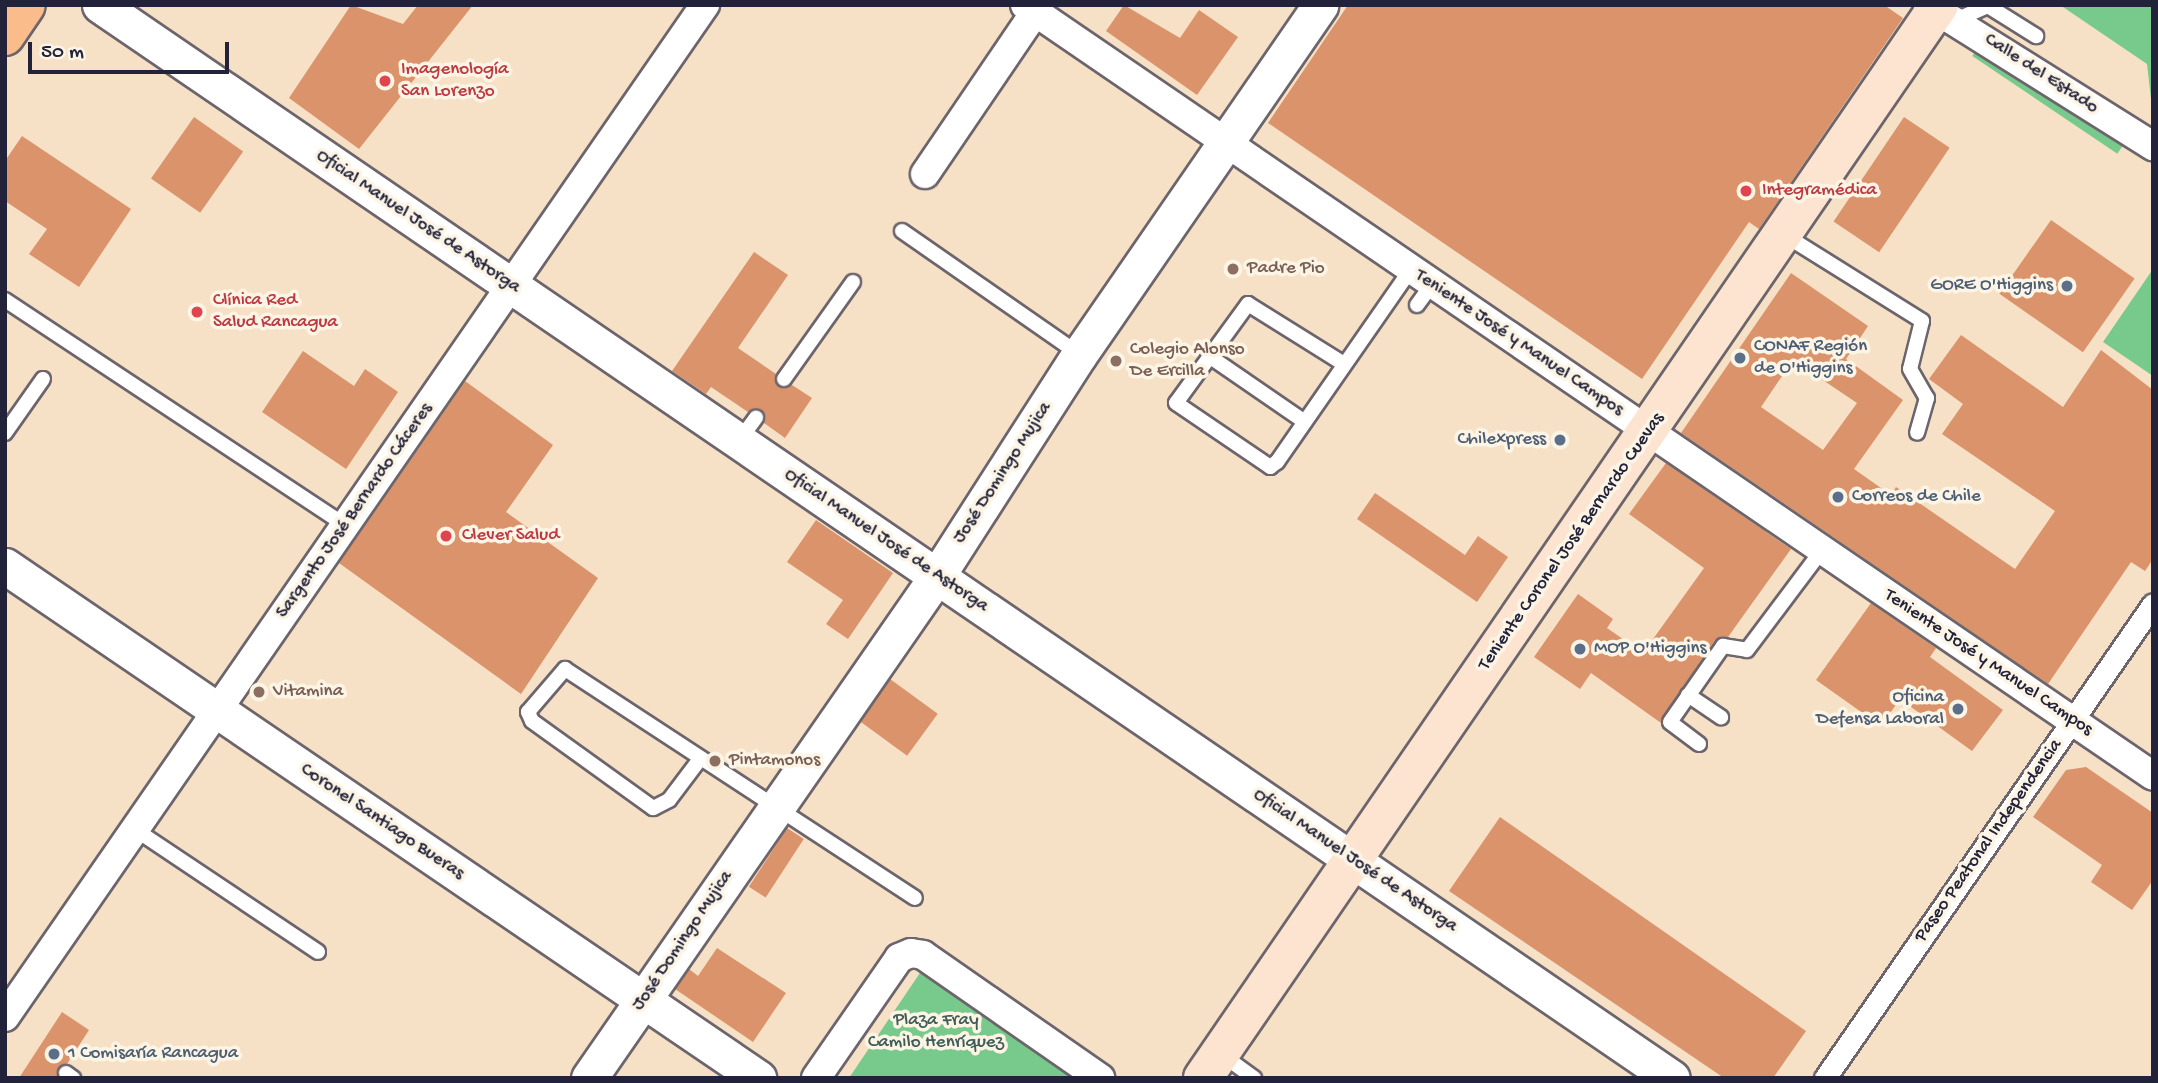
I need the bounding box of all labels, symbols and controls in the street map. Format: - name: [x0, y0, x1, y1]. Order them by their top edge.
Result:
- scale bar: [32, 28, 233, 72]
- street label: Calle del Estado: [1980, 29, 2102, 119]
- text: 50 m: [41, 41, 84, 66]
- place label: Imagenología San Lorenzo: [401, 59, 509, 103]
- marker: Imagenología San Lorenzo: [375, 71, 395, 91]
- street label: Oficial Manuel José de Astorga: [311, 145, 525, 299]
- place label: Integramédica: [1762, 180, 1877, 202]
- marker: Integramédica: [1736, 181, 1756, 201]
- place label: Padre Pio: [1247, 258, 1325, 280]
- marker: Padre Pio: [1225, 261, 1241, 277]
- street label: Teniente José y Manuel Campos: [1410, 265, 1628, 421]
- place label: GORE O'Higgins: [1930, 275, 2053, 297]
- marker: GORE O'Higgins: [2059, 278, 2075, 294]
- place label: Clínica Red Salud Rancagua: [213, 290, 338, 334]
- marker: Clínica Red Salud Rancagua: [187, 302, 207, 322]
- place label: CONAF Región de O'Higgins: [1754, 336, 1867, 380]
- place label: Colegio Alonso De Ercilla: [1130, 339, 1245, 383]
- marker: CONAF Región de O'Higgins: [1732, 350, 1748, 366]
- marker: Colegio Alonso De Ercilla: [1108, 353, 1124, 369]
- street label: José Domingo Mujica: [949, 398, 1057, 548]
- street label: Sargento José Bernardo Cáceres: [272, 399, 438, 623]
- street label: Teniente Coronel José Bernardo Cuevas: [1474, 409, 1670, 675]
- place label: Chilexpress: [1458, 429, 1546, 451]
- marker: Chilexpress: [1552, 432, 1568, 448]
- street label: Oficial Manuel José de Astorga: [779, 464, 993, 618]
- place label: Correos de Chile: [1852, 486, 1981, 508]
- marker: Correos de Chile: [1830, 489, 1846, 505]
- place label: Clever Salud: [462, 525, 559, 547]
- marker: Clever Salud: [436, 526, 456, 546]
- street label: Teniente José y Manuel Campos: [1879, 585, 2097, 741]
- place label: MOP O'Higgins: [1594, 638, 1707, 660]
- marker: MOP O'Higgins: [1572, 641, 1588, 657]
- place label: Vitamina: [273, 681, 343, 703]
- marker: Vitamina: [251, 684, 267, 700]
- place label: Oficina Defensa Laboral: [1816, 687, 1944, 731]
- marker: Oficina Defensa Laboral: [1950, 701, 1966, 717]
- street label: Paseo Peatonal Independencia: [1910, 735, 2068, 947]
- place label: Pintamonos: [729, 750, 820, 772]
- marker: Pintamonos: [707, 753, 723, 769]
- street label: Coronel Santiago Bueras: [296, 759, 468, 885]
- street label: Oficial Manuel José de Astorga: [1248, 784, 1462, 938]
- street label: José Domingo Mujica: [628, 867, 738, 1015]
- park label: Plaza Fray Camilo Henríquez: [868, 1010, 1004, 1054]
- place label: 1 Comisaría Rancagua: [68, 1043, 238, 1065]
- marker: 1 Comisaría Rancagua: [46, 1046, 62, 1062]

